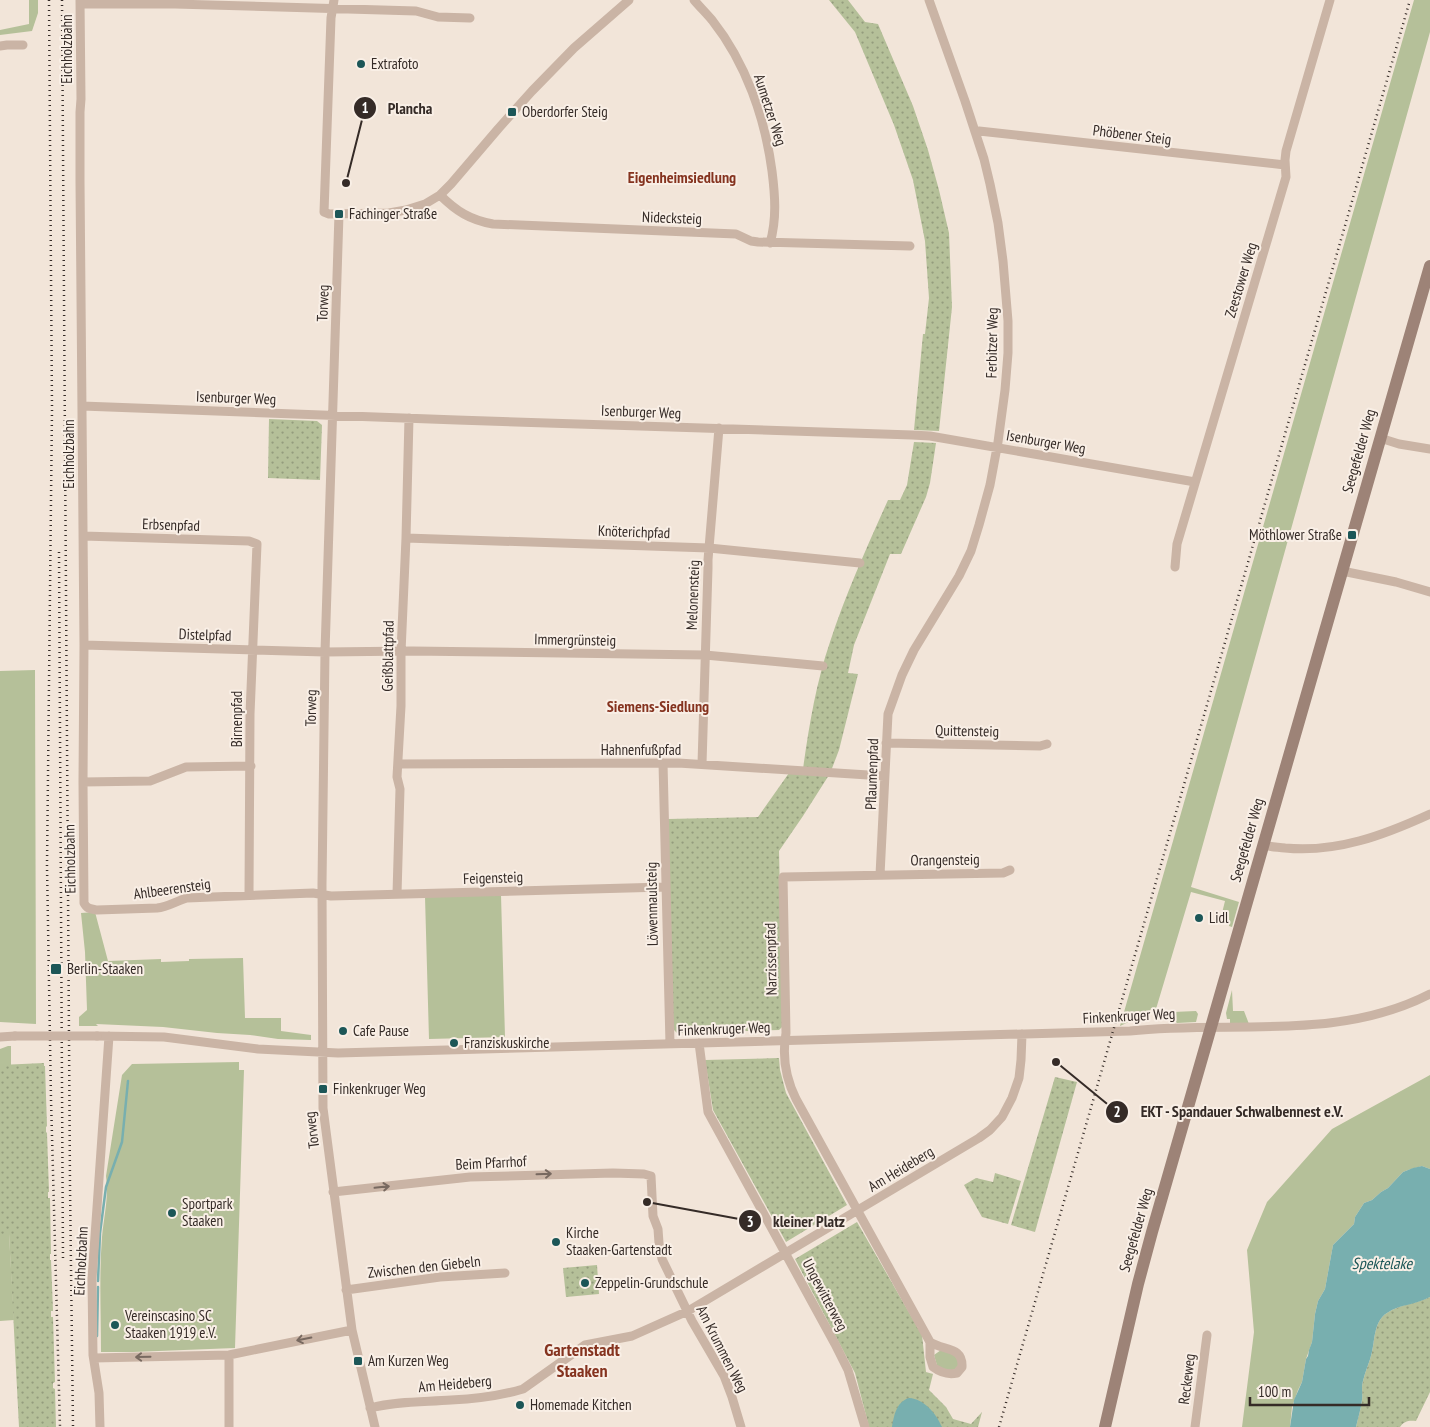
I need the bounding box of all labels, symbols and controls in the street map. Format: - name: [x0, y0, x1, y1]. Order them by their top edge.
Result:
- street label: Eichholzbahn: [57, 14, 76, 84]
- place label: Extrafoto: [371, 54, 419, 73]
- marker: Extrafoto: [355, 58, 367, 70]
- street label: Aumetzer Weg: [750, 72, 791, 148]
- callout: Plancha: [353, 93, 443, 124]
- text: 1: [361, 98, 369, 117]
- text: Plancha: [388, 98, 433, 118]
- place label: Oberdorfer Steig: [522, 102, 608, 121]
- marker: Oberdorfer Steig: [506, 106, 518, 118]
- street label: Phöbener Steig: [1092, 120, 1172, 149]
- district label: Eigenheimsiedlung: [628, 167, 736, 187]
- place label: Fachinger Straße: [349, 204, 437, 223]
- street label: Nidecksteig: [642, 207, 702, 228]
- marker: Fachinger Straße: [333, 208, 345, 220]
- street label: Zeestower Weg: [1220, 240, 1261, 320]
- street label: Torweg: [312, 284, 333, 322]
- street label: Ferbitzer Weg: [981, 307, 1002, 379]
- street label: Isenburger Weg: [196, 387, 276, 408]
- street label: Isenburger Weg: [601, 401, 681, 422]
- street label: Seegefelder Weg: [1337, 407, 1380, 495]
- street label: Eichholzbahn: [59, 419, 78, 489]
- street label: Isenburger Weg: [1005, 425, 1087, 458]
- street label: Erbsenpfad: [142, 514, 200, 535]
- street label: Knöterichpfad: [598, 521, 671, 542]
- place label: Möthlower Straße: [1249, 525, 1342, 544]
- marker: Möthlower Straße: [1346, 529, 1358, 541]
- street label: Melonensteig: [682, 560, 703, 630]
- street label: Geißblattpfad: [377, 620, 398, 692]
- street label: Distelpfad: [178, 624, 232, 645]
- street label: Immergrünsteig: [534, 629, 616, 650]
- street label: Torweg: [301, 689, 320, 727]
- street label: Birnenpfad: [227, 691, 246, 747]
- district label: Siemens-Siedlung: [607, 696, 709, 716]
- street label: Quittensteig: [935, 720, 999, 741]
- street label: Pflaumenpfad: [861, 738, 882, 810]
- street label: Hahnenfußpfad: [601, 740, 681, 759]
- street label: Seegefelder Weg: [1225, 796, 1268, 884]
- street label: Eichholzbahn: [59, 824, 80, 894]
- street label: Orangensteig: [910, 849, 980, 870]
- street label: Löwenmaulsteig: [641, 862, 662, 946]
- street label: Feigensteig: [463, 867, 523, 888]
- street label: Ahlbeerensteig: [132, 874, 212, 903]
- place label: Lidl: [1209, 908, 1229, 927]
- marker: Lidl: [1193, 912, 1205, 924]
- street label: Narzissenpfad: [760, 923, 781, 995]
- place label: Berlin-Staaken: [67, 959, 143, 978]
- marker: Berlin-Staaken: [49, 962, 63, 976]
- street label: Finkenkruger Weg: [1082, 1004, 1176, 1027]
- street label: Finkenkruger Weg: [677, 1017, 771, 1040]
- place label: Cafe Pause: [353, 1021, 409, 1040]
- marker: Cafe Pause: [337, 1025, 349, 1037]
- place label: Franziskuskirche: [464, 1033, 549, 1052]
- marker: Franziskuskirche: [448, 1037, 460, 1049]
- place label: Finkenkruger Weg: [333, 1079, 426, 1098]
- marker: Finkenkruger Weg: [317, 1083, 329, 1095]
- callout: EKT - Spandauer Schwalbennest e.V.: [1105, 1096, 1354, 1127]
- text: EKT - Spandauer Schwalbennest e.V.: [1141, 1101, 1343, 1121]
- text: 2: [1113, 1102, 1121, 1121]
- street label: Torweg: [300, 1111, 323, 1150]
- street label: Am Heideberg: [864, 1141, 937, 1196]
- street label: Beim Pfarrhof: [455, 1151, 528, 1174]
- one-way arrow: [536, 1170, 552, 1179]
- one-way arrow: [374, 1182, 390, 1192]
- street label: Seegefelder Weg: [1114, 1186, 1157, 1274]
- place label: Sportpark Staaken: [182, 1194, 233, 1230]
- callout: kleiner Platz: [738, 1206, 855, 1237]
- marker: Sportpark Staaken: [166, 1207, 178, 1219]
- text: kleiner Platz: [773, 1211, 845, 1231]
- text: 3: [746, 1212, 754, 1231]
- place label: Kirche Staaken-Gartenstadt: [566, 1223, 672, 1259]
- street label: Eichholzbahn: [69, 1226, 92, 1296]
- marker: Kirche Staaken-Gartenstadt: [550, 1236, 562, 1248]
- street label: Zwischen den Giebeln: [367, 1251, 481, 1282]
- water label: Spektelake: [1352, 1253, 1414, 1273]
- street label: Ungewitterweg: [799, 1256, 852, 1334]
- place label: Zeppelin-Grundschule: [595, 1273, 708, 1292]
- marker: Zeppelin-Grundschule: [579, 1277, 591, 1289]
- street label: Am Krummen Weg: [692, 1302, 752, 1395]
- place label: Vereinscasino SC Staaken 1919 e.V.: [124, 1306, 217, 1342]
- marker: Vereinscasino SC Staaken 1919 e.V.: [109, 1319, 121, 1331]
- one-way arrow: [296, 1335, 312, 1344]
- district label: Gartenstadt Staaken: [544, 1338, 620, 1382]
- place label: Am Kurzen Weg: [368, 1351, 449, 1370]
- street label: Reckeweg: [1174, 1352, 1199, 1405]
- one-way arrow: [135, 1353, 151, 1362]
- marker: Am Kurzen Weg: [352, 1355, 364, 1367]
- street label: Am Heideberg: [418, 1371, 492, 1396]
- scale bar: [1250, 1374, 1369, 1406]
- text: 100 m: [1258, 1382, 1291, 1401]
- place label: Homemade Kitchen: [530, 1395, 632, 1414]
- marker: Homemade Kitchen: [514, 1399, 526, 1411]

